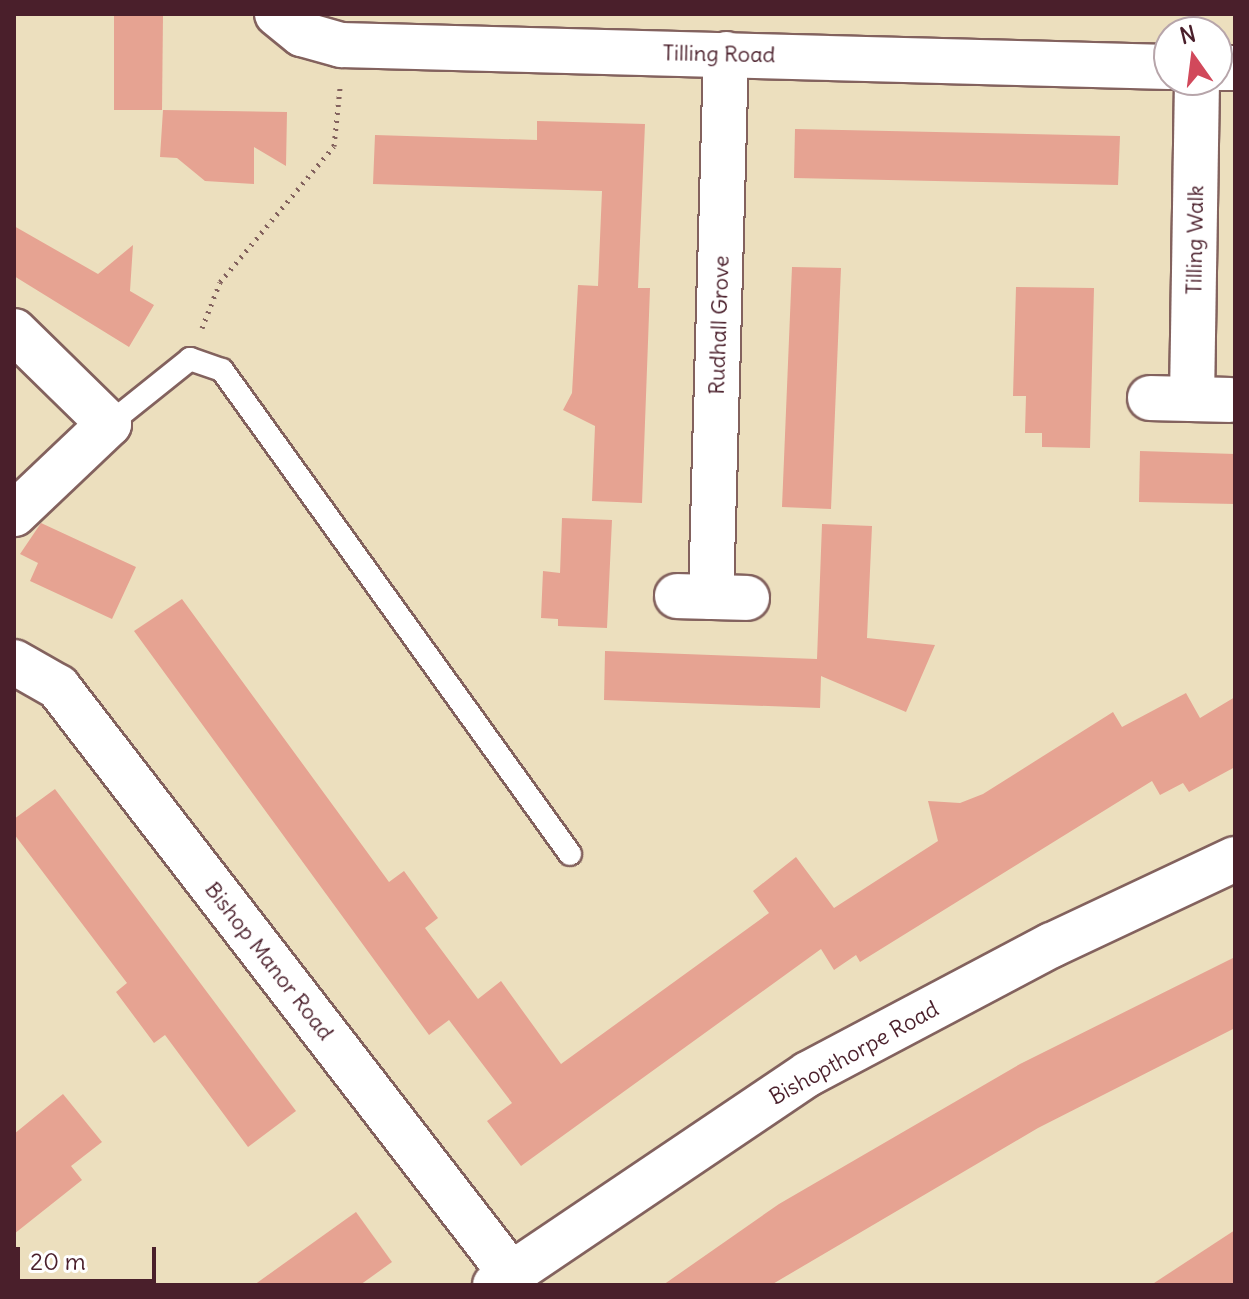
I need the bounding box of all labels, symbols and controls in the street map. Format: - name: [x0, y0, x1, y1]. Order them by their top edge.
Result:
- north arrow: [1153, 16, 1233, 96]
- text: N: [1177, 19, 1198, 50]
- street label: Tilling Road: [662, 40, 776, 68]
- street label: Tilling Walk: [1181, 185, 1209, 295]
- street label: Rudhall Grove: [703, 255, 735, 395]
- street label: Bishop Manor Road: [199, 877, 339, 1045]
- street label: Bishopthorpe Road: [765, 996, 943, 1110]
- scale bar: [20, 1231, 160, 1281]
- text: 20 m: [30, 1246, 86, 1276]

